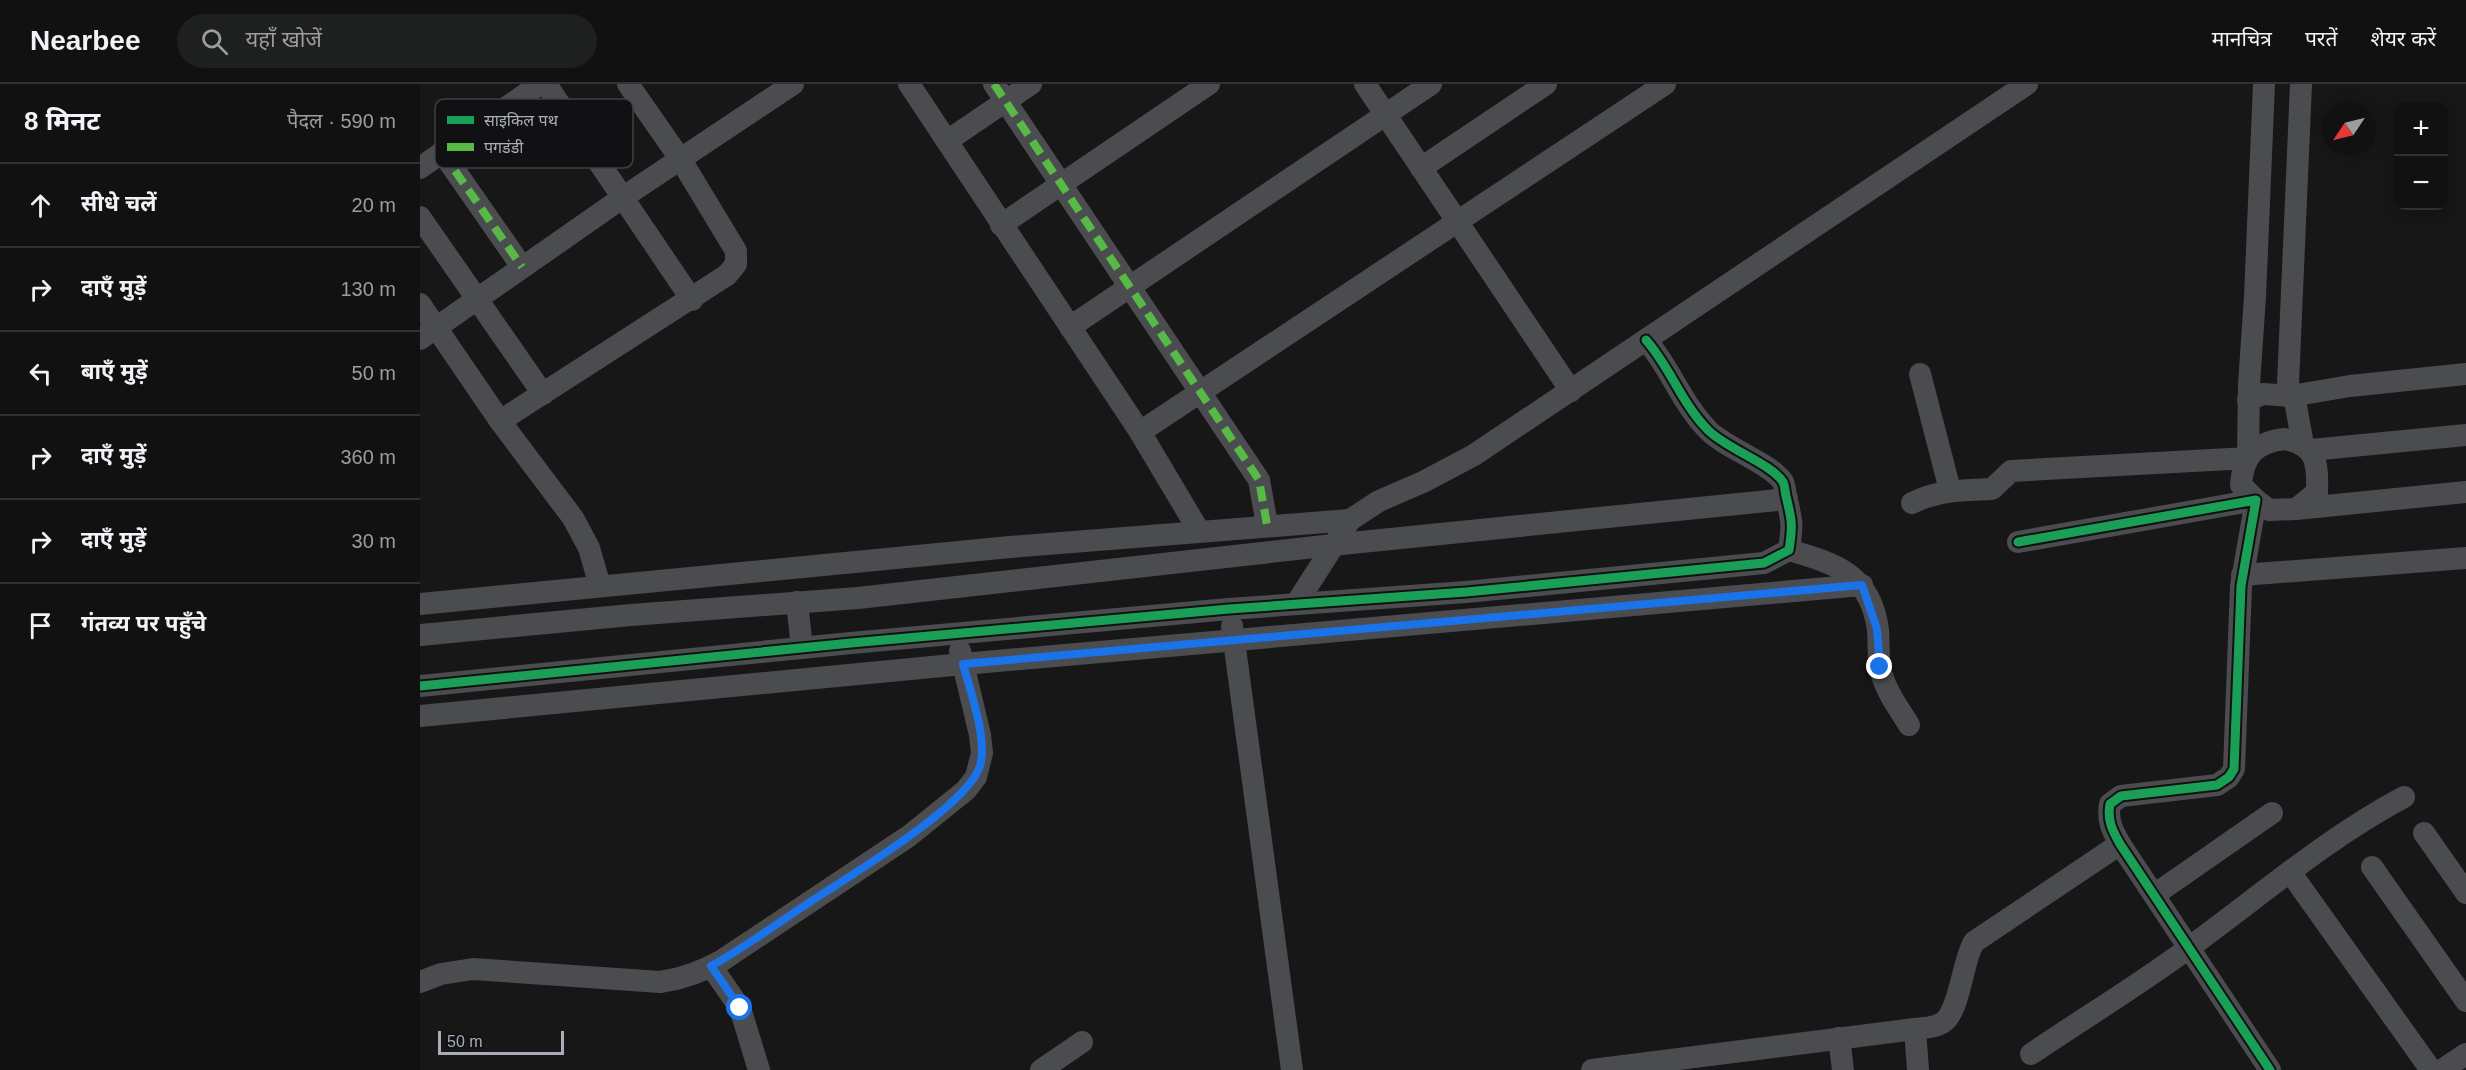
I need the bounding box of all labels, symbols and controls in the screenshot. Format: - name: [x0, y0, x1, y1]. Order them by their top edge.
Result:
- search box: [177, 14, 597, 68]
- text: Nearbee: [30, 25, 141, 56]
- icon: search: [198, 25, 231, 58]
- text: यहाँ खोजें: [246, 27, 322, 52]
- text: मानचित्र: [2212, 27, 2272, 50]
- text: परतें: [2305, 27, 2337, 50]
- text: शेयर करें: [2370, 27, 2436, 50]
- legend: [435, 99, 633, 168]
- north arrow: [2322, 102, 2376, 156]
- map controls: [2394, 102, 2448, 210]
- button: +: [2394, 102, 2448, 156]
- text: 8 मिनट: [24, 106, 100, 136]
- text: पैदल · 590 m: [287, 110, 396, 132]
- text: साइकिल पथ: [484, 112, 559, 129]
- text: पगडंडी: [484, 139, 524, 156]
- button: −: [2394, 156, 2448, 210]
- icon: ahead: [24, 189, 57, 222]
- text: सीधे चलें: [81, 191, 156, 216]
- text: 20 m: [352, 194, 396, 216]
- icon: right: [24, 273, 57, 306]
- text: दाएँ मुड़ें: [81, 275, 146, 300]
- text: 130 m: [340, 278, 396, 300]
- icon: left: [24, 357, 57, 390]
- text: बाएँ मुड़ें: [81, 359, 147, 384]
- text: 50 m: [352, 362, 396, 384]
- icon: right: [24, 441, 57, 474]
- text: दाएँ मुड़ें: [81, 443, 146, 468]
- text: 360 m: [340, 446, 396, 468]
- icon: right: [24, 525, 57, 558]
- text: दाएँ मुड़ें: [81, 527, 146, 552]
- text: 30 m: [352, 530, 396, 552]
- icon: arrive: [24, 609, 57, 642]
- text: गंतव्य पर पहुँचे: [81, 611, 206, 636]
- route end: [1866, 653, 1892, 679]
- route start: [726, 994, 752, 1020]
- scale bar: [438, 1028, 564, 1056]
- text: 50 m: [447, 1033, 483, 1050]

